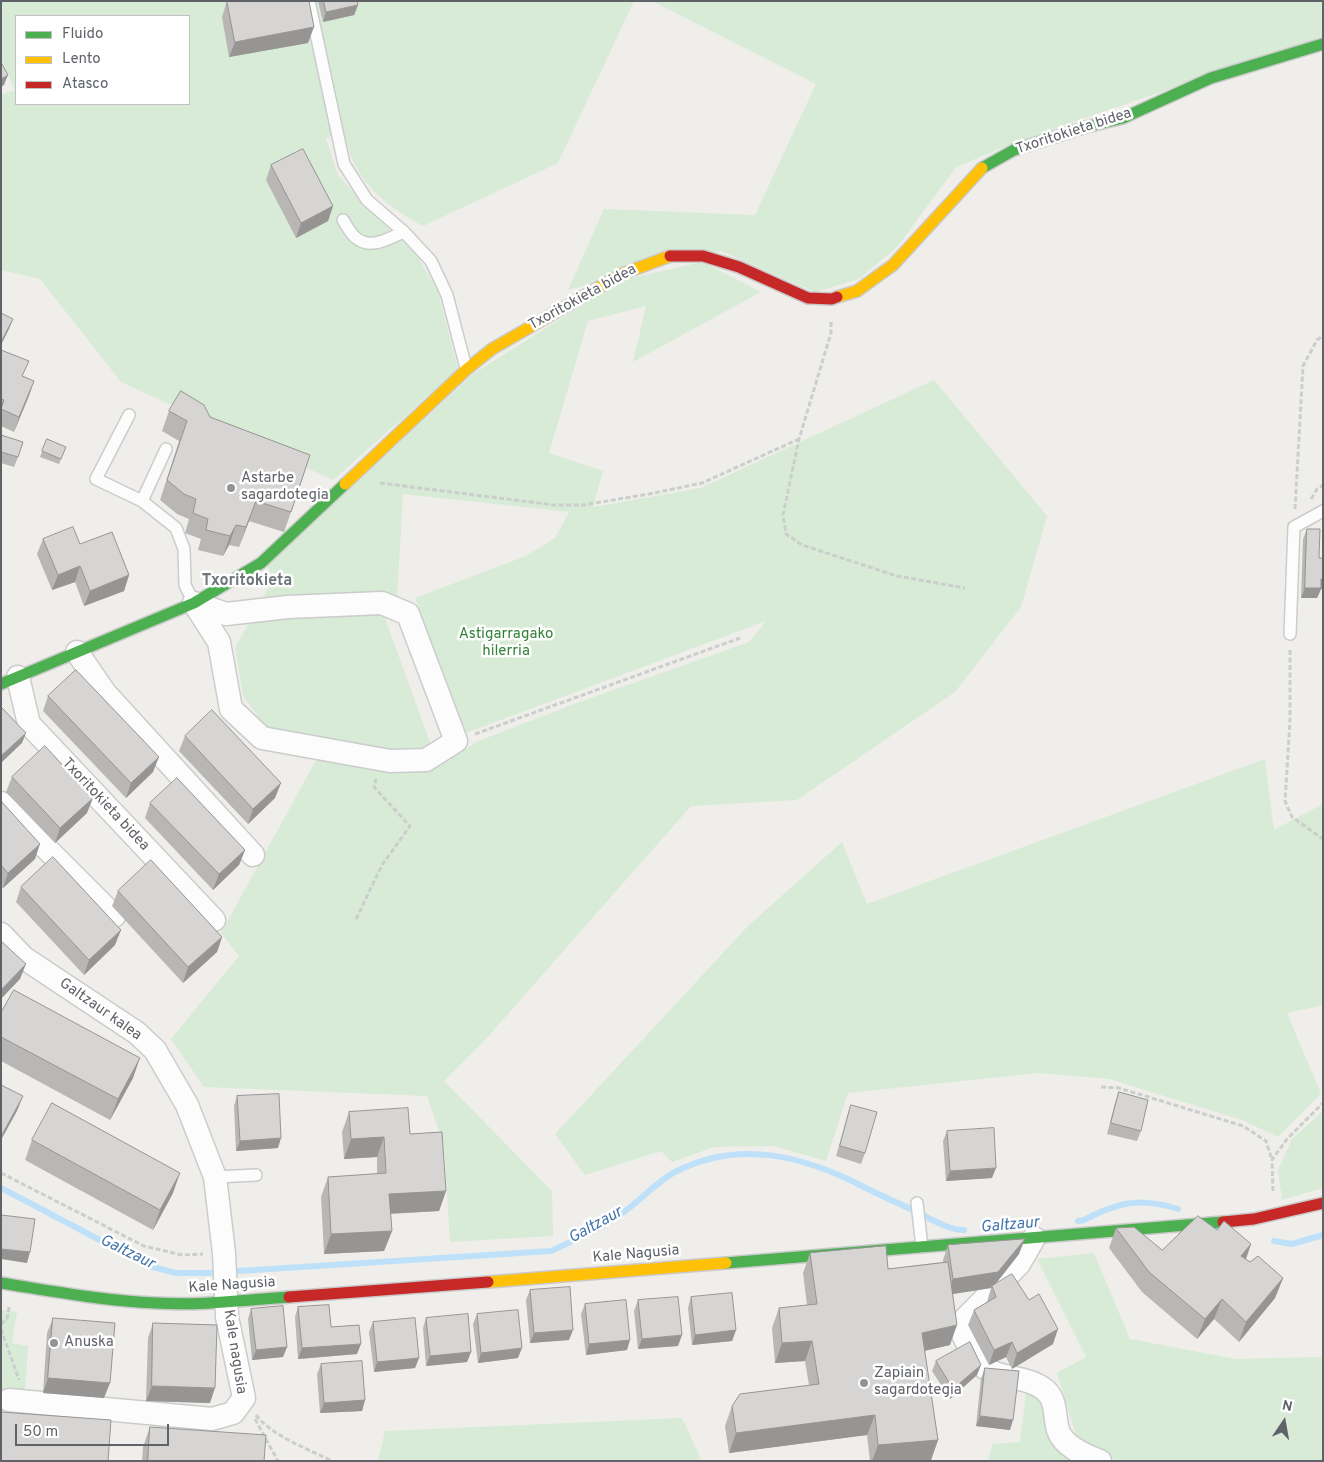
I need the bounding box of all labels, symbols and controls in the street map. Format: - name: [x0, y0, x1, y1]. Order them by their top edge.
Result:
- legend: [15, 15, 190, 105]
- text: Fluido: [62, 25, 103, 44]
- text: Lento: [62, 50, 101, 69]
- text: Atasco: [62, 75, 108, 94]
- street label: Txoritokieta bidea: [1014, 105, 1134, 159]
- street label: Txoritokieta bidea: [526, 261, 640, 335]
- place label: Astarbe sagardotegia: [241, 470, 329, 505]
- marker: Astarbe sagardotegia: [225, 482, 237, 494]
- district label: Txoritokieta: [202, 572, 292, 592]
- park label: Astigarragako hilerria: [459, 626, 553, 661]
- street label: Txoritokieta bidea: [57, 755, 153, 855]
- street label: Galtzaur kalea: [55, 975, 145, 1045]
- water label: Galtzaur: [566, 1203, 626, 1249]
- water label: Galtzaur: [980, 1214, 1040, 1238]
- water label: Galtzaur: [96, 1232, 158, 1274]
- street label: Kale Nagusia: [592, 1242, 680, 1268]
- street label: Kale Nagusia: [188, 1274, 276, 1298]
- street label: Kale nagusia: [218, 1308, 250, 1396]
- place label: Anuska: [64, 1334, 114, 1352]
- marker: Anuska: [48, 1337, 60, 1349]
- place label: Zapiain sagardotegia: [874, 1365, 962, 1400]
- marker: Zapiain sagardotegia: [858, 1377, 870, 1389]
- north arrow: [1259, 1397, 1309, 1447]
- text: N: [1281, 1397, 1294, 1416]
- scale bar: [18, 1414, 171, 1446]
- text: 50 m: [23, 1423, 58, 1442]

